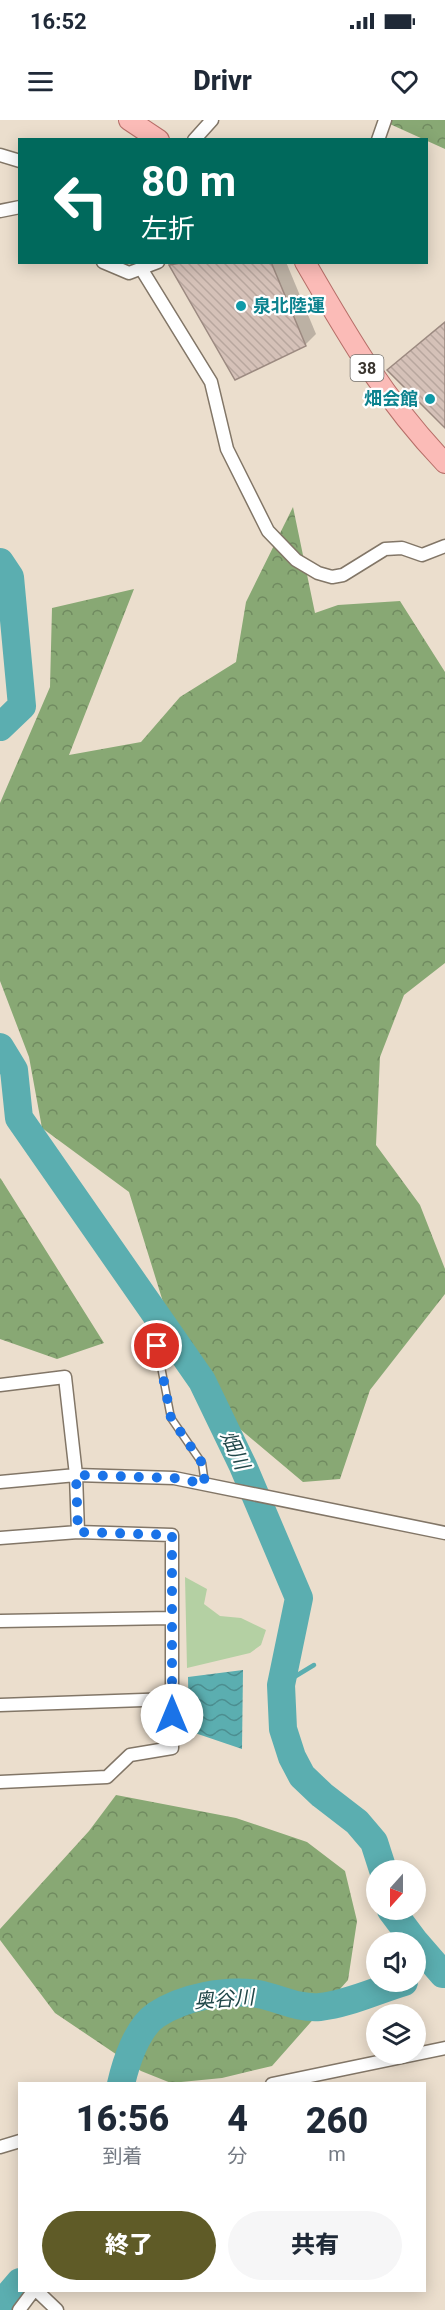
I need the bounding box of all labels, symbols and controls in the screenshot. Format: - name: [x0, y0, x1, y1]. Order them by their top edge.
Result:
- text: 16:52: [30, 9, 87, 34]
- icon: menu: [24, 65, 57, 98]
- text: Drivr: [193, 65, 252, 97]
- icon: heart: [388, 65, 421, 98]
- text: 80 m: [141, 157, 236, 206]
- icon: left: [42, 162, 120, 240]
- text: 左折: [141, 213, 195, 245]
- place label: 泉北陸運: [253, 295, 325, 316]
- marker: 泉北陸運: [234, 299, 248, 313]
- road number: 38: [350, 355, 384, 381]
- place label: 畑会館: [364, 388, 418, 409]
- marker: 畑会館: [423, 392, 437, 406]
- pin: [131, 1320, 182, 1371]
- icon: arrive: [140, 1329, 173, 1362]
- water label: 畑川: [216, 1427, 255, 1475]
- position arrow: [140, 1683, 204, 1747]
- north arrow: [366, 1860, 426, 1920]
- map controls: [366, 1860, 426, 2064]
- button: sound: [366, 1932, 426, 1992]
- water label: 奥谷川: [193, 1985, 257, 2013]
- button: layers: [366, 2004, 426, 2064]
- text: 16:56: [76, 2098, 169, 2140]
- text: 4: [227, 2098, 248, 2140]
- text: 260: [306, 2100, 368, 2142]
- text: m: [328, 2142, 346, 2166]
- text: 到着: [103, 2144, 143, 2168]
- text: 分: [228, 2144, 248, 2168]
- button: 終了: [42, 2211, 216, 2280]
- button: 共有: [228, 2211, 402, 2280]

